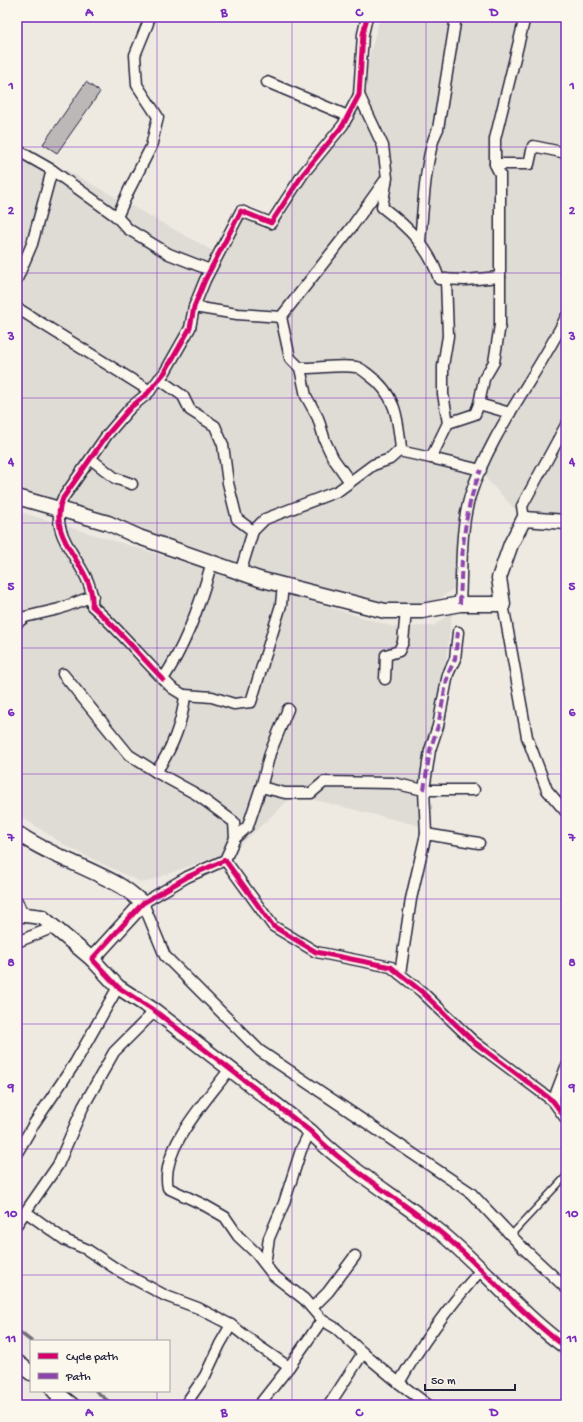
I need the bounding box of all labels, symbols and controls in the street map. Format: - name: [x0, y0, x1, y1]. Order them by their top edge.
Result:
- text: A: [84, 6, 94, 21]
- text: B: [220, 6, 229, 21]
- text: C: [354, 6, 364, 21]
- text: D: [489, 6, 499, 21]
- text: 1: [7, 79, 14, 94]
- text: 1: [568, 79, 575, 94]
- text: 2: [8, 204, 15, 219]
- text: 2: [569, 204, 576, 219]
- text: 3: [7, 330, 15, 345]
- text: 3: [568, 330, 576, 345]
- text: 4: [7, 455, 15, 470]
- text: 4: [568, 455, 576, 470]
- text: 5: [8, 580, 15, 595]
- text: 5: [569, 580, 576, 595]
- text: 6: [8, 706, 15, 721]
- text: 6: [569, 706, 576, 721]
- text: 7: [7, 831, 16, 846]
- text: 7: [568, 831, 577, 846]
- text: 8: [7, 956, 15, 971]
- text: 8: [568, 956, 576, 971]
- text: 9: [7, 1081, 15, 1096]
- text: 9: [568, 1081, 576, 1096]
- text: 10: [4, 1207, 18, 1222]
- text: 10: [565, 1207, 579, 1222]
- text: 11: [5, 1332, 16, 1347]
- text: 11: [566, 1332, 577, 1347]
- legend: [30, 1340, 170, 1392]
- text: Cycle path: [66, 1351, 119, 1365]
- scale bar: [425, 1366, 515, 1392]
- text: Path: [65, 1371, 91, 1385]
- text: 50 m: [431, 1375, 456, 1389]
- text: A: [84, 1406, 94, 1421]
- text: B: [220, 1406, 229, 1421]
- text: C: [354, 1406, 364, 1421]
- text: D: [489, 1406, 499, 1421]

